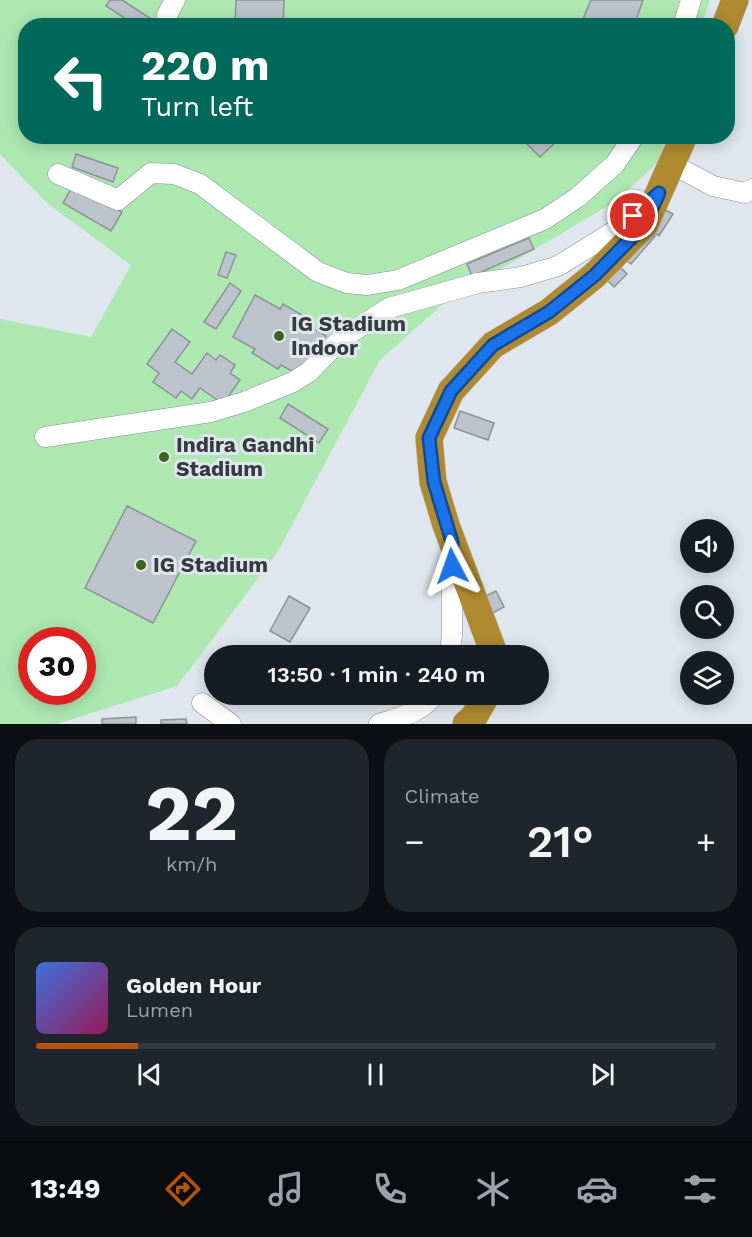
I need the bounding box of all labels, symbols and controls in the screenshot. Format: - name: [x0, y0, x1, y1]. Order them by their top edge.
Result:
- text: 220 m: [141, 41, 270, 90]
- icon: left: [42, 42, 120, 120]
- text: Turn left: [141, 91, 253, 123]
- pin: [607, 190, 658, 241]
- icon: arrive: [616, 199, 649, 232]
- place label: IG Stadium Indoor: [291, 311, 406, 360]
- marker: IG Stadium Indoor: [272, 329, 286, 343]
- place label: Indira Gandhi Stadium: [176, 432, 314, 481]
- marker: Indira Gandhi Stadium: [157, 450, 171, 464]
- map controls: [680, 519, 734, 705]
- button: sound: [680, 519, 734, 573]
- position arrow: [420, 534, 484, 598]
- place label: IG Stadium: [153, 552, 268, 577]
- marker: IG Stadium: [134, 558, 148, 572]
- button: search: [680, 585, 734, 639]
- speed limit sign: 30: [18, 627, 96, 705]
- button: layers: [680, 651, 734, 705]
- text: 13:50 · 1 min · 240 m: [268, 662, 485, 687]
- text: 22: [145, 767, 238, 859]
- text: Climate: [405, 784, 480, 808]
- text: 21°: [527, 815, 594, 868]
- text: −: [405, 822, 424, 861]
- text: +: [696, 822, 716, 861]
- text: km/h: [166, 852, 218, 876]
- text: Golden Hour: [126, 973, 261, 998]
- text: Lumen: [126, 998, 193, 1022]
- icon: previous: [133, 1058, 166, 1091]
- icon: pause: [359, 1058, 392, 1091]
- icon: next: [586, 1058, 619, 1091]
- icon: directions: [162, 1168, 204, 1210]
- icon: music: [265, 1168, 307, 1210]
- icon: phone: [369, 1168, 411, 1210]
- icon: climate: [472, 1168, 514, 1210]
- icon: car: [576, 1168, 618, 1210]
- icon: filters: [679, 1168, 721, 1210]
- text: 13:49: [31, 1173, 101, 1205]

